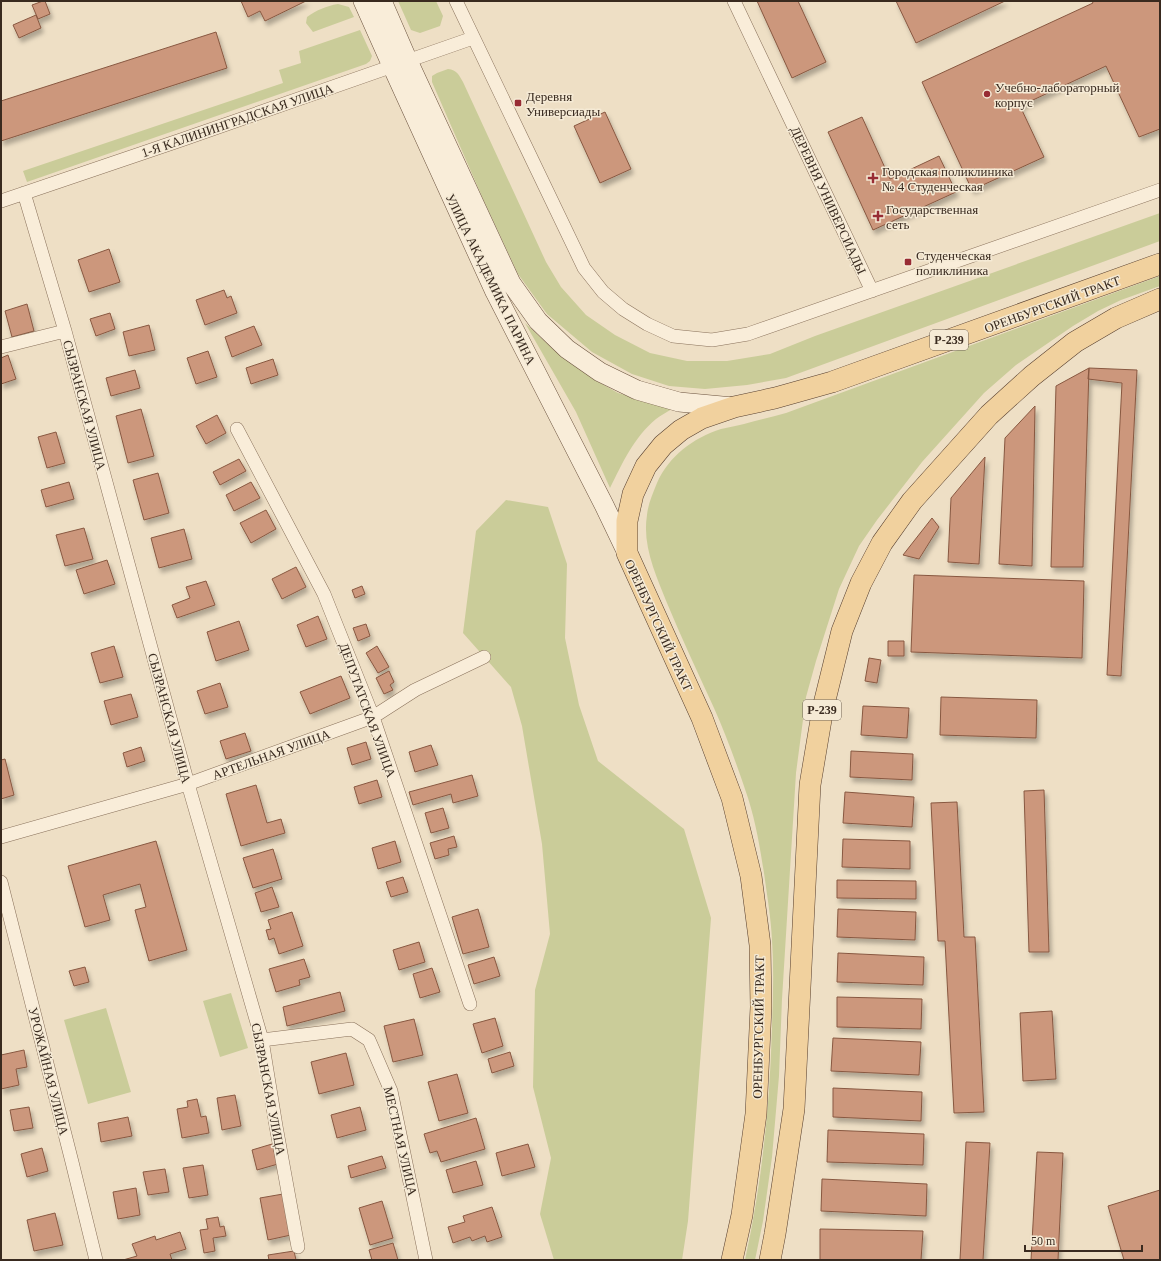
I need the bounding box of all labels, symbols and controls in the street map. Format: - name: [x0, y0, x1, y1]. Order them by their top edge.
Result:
- street label: 1-Я КАЛИНИНГРАДСКАЯ УЛИЦА: [139, 80, 336, 160]
- place label: Учебно-лабораторный корпус: [995, 80, 1119, 110]
- place label: Деревня Универсиады: [526, 89, 600, 119]
- marker: Учебно-лабораторный корпус: [982, 89, 992, 99]
- marker: Деревня Универсиады: [513, 98, 523, 108]
- street label: ДЕРЕВНЯ УНИВЕРСИАДЫ: [788, 124, 869, 277]
- place label: Городская поликлиника № 4 Студенческая: [882, 164, 1014, 194]
- marker: Городская поликлиника № 4 Студенческая: [867, 172, 879, 184]
- street label: УЛИЦА АКАДЕМИКА ПАРИНА: [442, 191, 539, 368]
- place label: Государственная сеть: [886, 202, 978, 232]
- marker: Государственная сеть: [873, 211, 883, 221]
- place label: Студенческая поликлиника: [916, 248, 991, 278]
- marker: Студенческая поликлиника: [903, 257, 913, 267]
- street label: ОРЕНБУРГСКИЙ ТРАКТ: [982, 273, 1122, 336]
- road number: Р-239: [930, 330, 968, 350]
- street label: СЫЗРАНСКАЯ УЛИЦА: [60, 338, 109, 472]
- street label: ОРЕНБУРГСКИЙ ТРАКТ: [621, 557, 696, 694]
- street label: ДЕПУТАТСКАЯ УЛИЦА: [336, 641, 399, 780]
- street label: СЫЗРАНСКАЯ УЛИЦА: [145, 651, 194, 785]
- road number: Р-239: [803, 700, 841, 720]
- street label: АРТЕЛЬНАЯ УЛИЦА: [210, 726, 333, 783]
- street label: ОРЕНБУРГСКИЙ ТРАКТ: [750, 955, 767, 1099]
- street label: УРОЖАЙНАЯ УЛИЦА: [25, 1006, 72, 1137]
- street label: СЫЗРАНСКАЯ УЛИЦА: [248, 1022, 289, 1157]
- street label: МЕСТНАЯ УЛИЦА: [381, 1085, 421, 1198]
- scale bar: [1025, 1227, 1142, 1253]
- text: 50 m: [1031, 1234, 1056, 1248]

